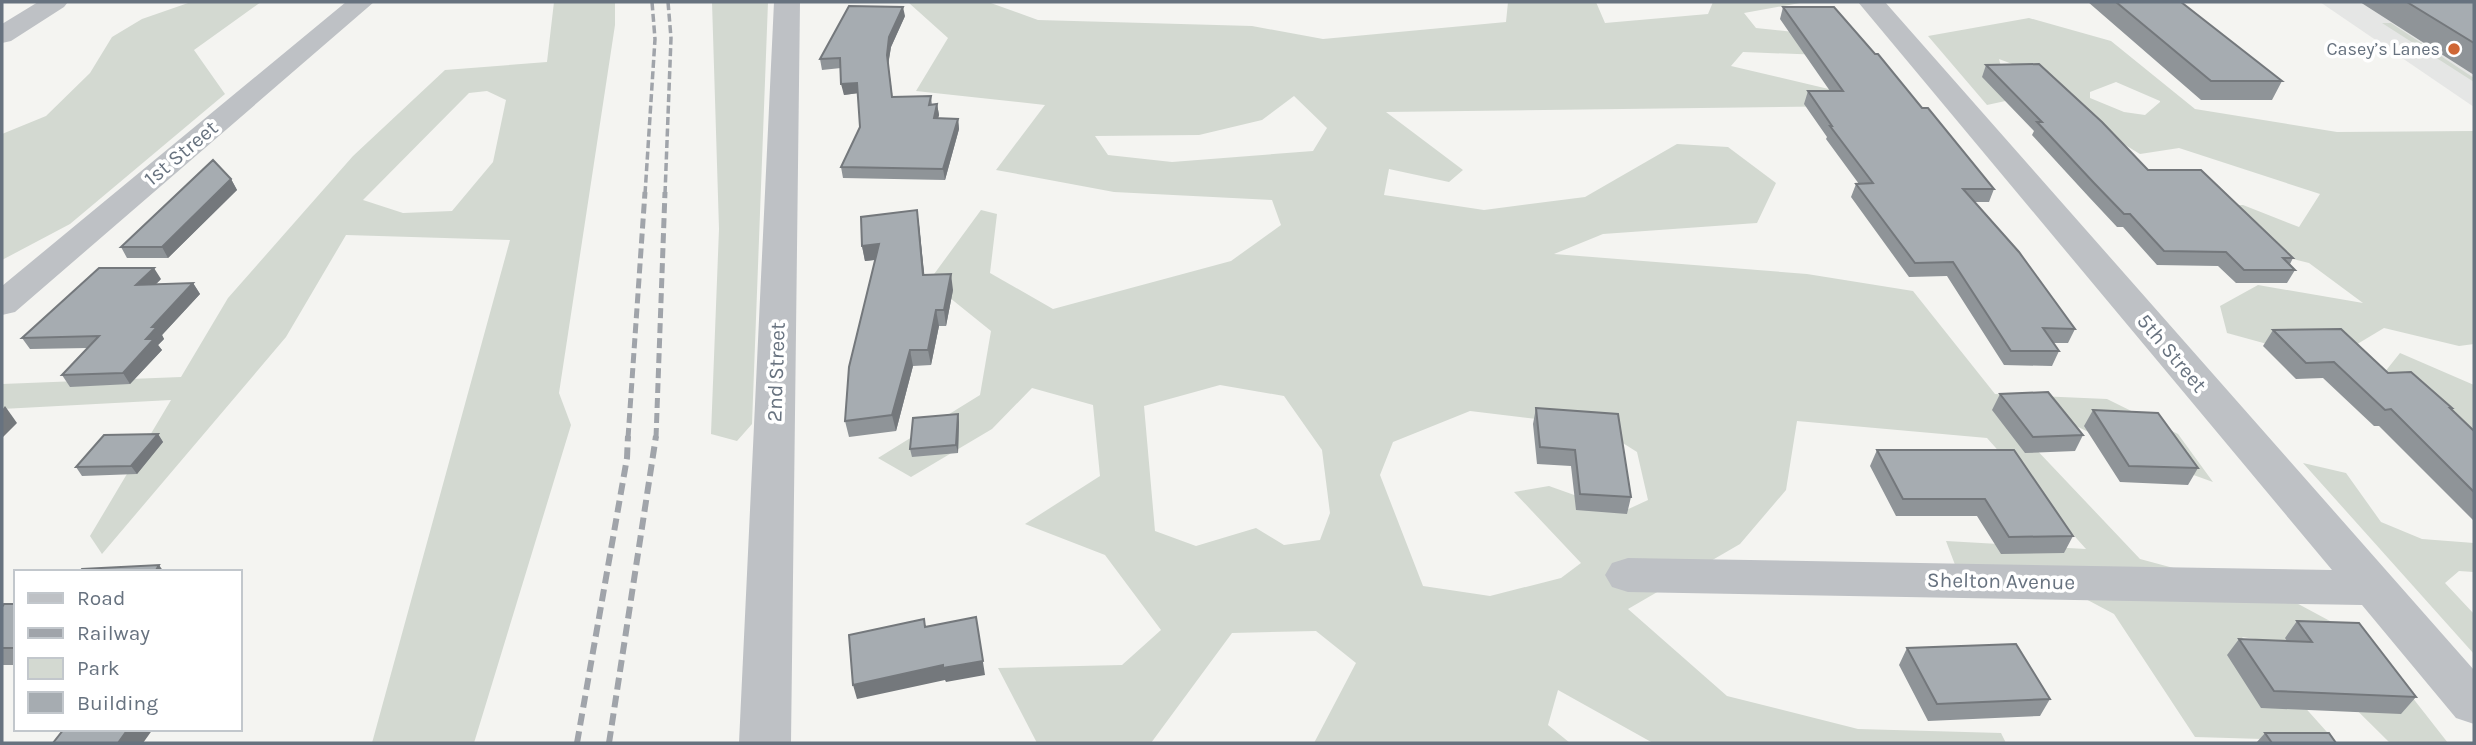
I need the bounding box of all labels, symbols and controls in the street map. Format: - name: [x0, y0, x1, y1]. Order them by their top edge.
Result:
- place label: Casey’s Lanes: [2327, 38, 2440, 60]
- marker: Casey’s Lanes: [2446, 41, 2462, 57]
- street label: 1st Street: [139, 115, 223, 191]
- street label: 5th Street: [2132, 309, 2212, 397]
- street label: 2nd Street: [762, 322, 790, 422]
- street label: Shelton Avenue: [1927, 568, 2075, 594]
- legend: [14, 570, 242, 731]
- text: Road: [77, 586, 125, 610]
- text: Railway: [77, 621, 150, 645]
- text: Park: [77, 656, 120, 680]
- text: Building: [77, 691, 158, 715]

